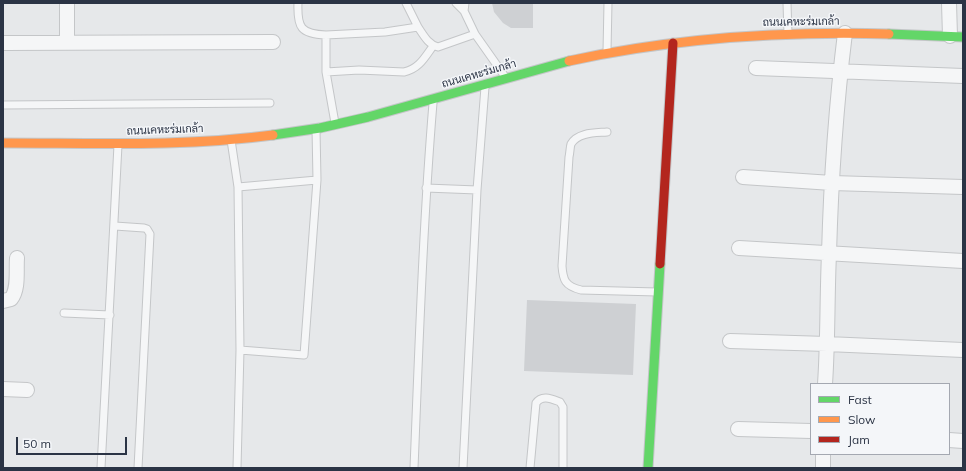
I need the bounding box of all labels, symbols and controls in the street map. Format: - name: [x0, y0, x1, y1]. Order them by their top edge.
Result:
- street label: ถนนเคหะร่มเกล้า: [762, 15, 840, 29]
- street label: ถนนเคหะร่มเกล้า: [440, 57, 518, 91]
- street label: ถนนเคหะร่มเกล้า: [126, 122, 204, 138]
- legend: [810, 383, 950, 455]
- text: Fast: [848, 392, 872, 407]
- text: Slow: [848, 412, 876, 427]
- scale bar: [18, 429, 129, 455]
- text: Jam: [848, 432, 870, 447]
- text: 50 m: [23, 436, 51, 451]

